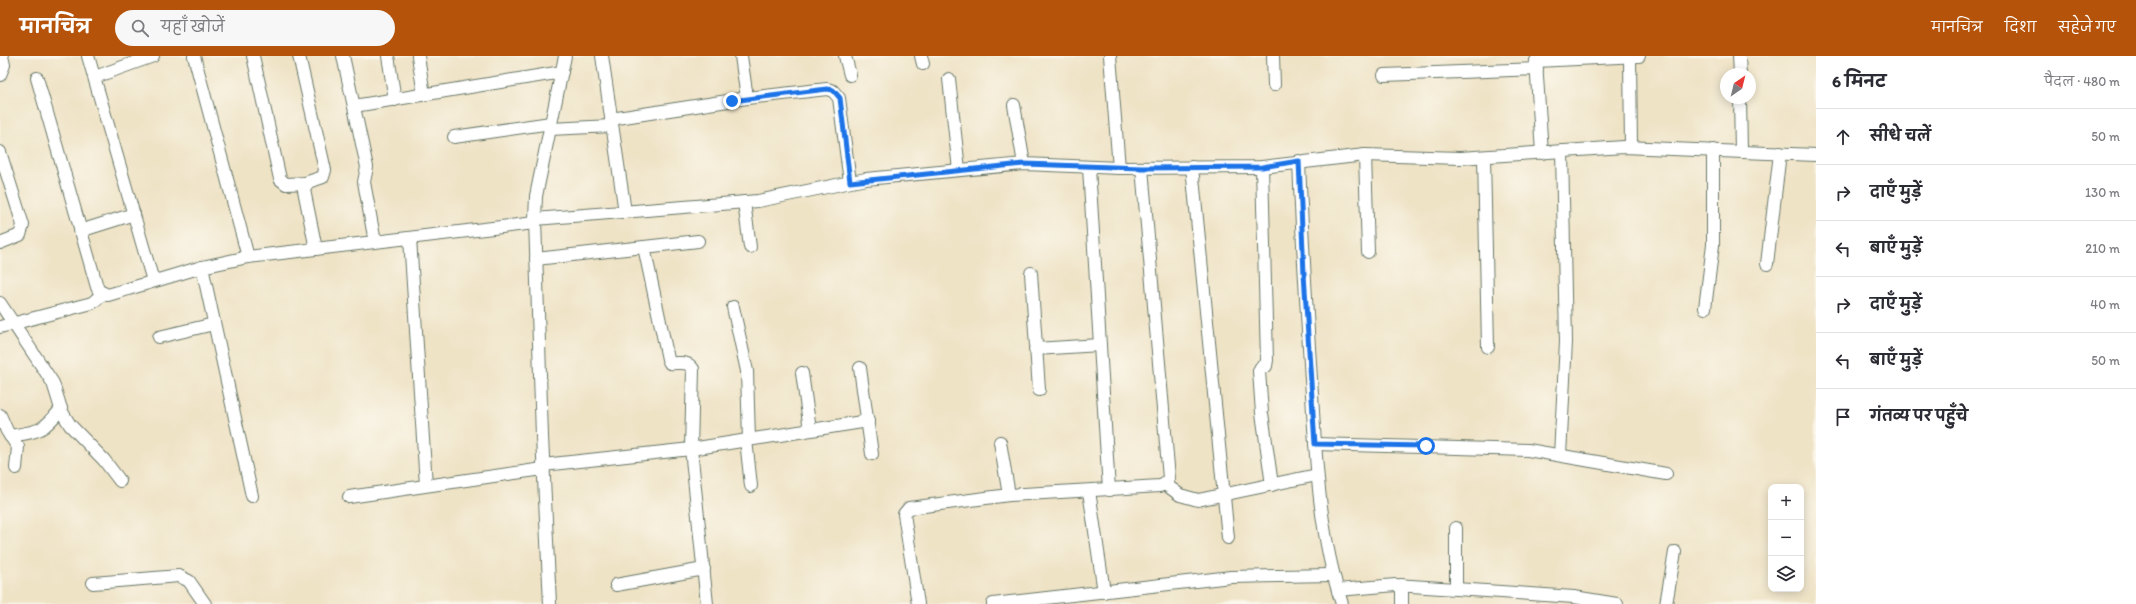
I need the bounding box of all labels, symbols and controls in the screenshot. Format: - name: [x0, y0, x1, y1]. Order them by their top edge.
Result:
- search box: [115, 10, 395, 46]
- text: मानचित्र: [20, 15, 91, 38]
- icon: search: [129, 17, 151, 39]
- text: यहाँ खोजें: [161, 18, 225, 36]
- text: मानचित्र: [1931, 19, 1983, 36]
- text: दिशा: [2005, 19, 2036, 36]
- text: सहेजे गए: [2058, 19, 2116, 36]
- north arrow: [1720, 68, 1756, 104]
- text: 6 मिनट: [1832, 71, 1886, 91]
- text: पैदल · 480 m: [2044, 74, 2120, 89]
- route end: [723, 92, 741, 110]
- icon: ahead: [1832, 126, 1854, 148]
- text: सीधे चलें: [1870, 127, 1931, 145]
- text: 50 m: [2091, 129, 2120, 144]
- icon: right: [1832, 182, 1854, 204]
- text: दाएँ मुड़ें: [1870, 183, 1922, 201]
- text: 130 m: [2085, 185, 2120, 200]
- icon: left: [1832, 238, 1854, 260]
- text: बाएँ मुड़ें: [1870, 239, 1922, 257]
- text: 210 m: [2085, 241, 2120, 256]
- icon: right: [1832, 294, 1854, 316]
- text: दाएँ मुड़ें: [1870, 295, 1922, 313]
- text: 40 m: [2090, 297, 2120, 312]
- icon: left: [1832, 350, 1854, 372]
- text: बाएँ मुड़ें: [1870, 351, 1922, 369]
- text: 50 m: [2091, 353, 2120, 368]
- icon: arrive: [1832, 406, 1854, 428]
- text: गंतव्य पर पहुँचे: [1870, 407, 1968, 425]
- route start: [1417, 437, 1435, 455]
- map controls: [1768, 484, 1804, 592]
- button: +: [1768, 484, 1804, 520]
- button: −: [1768, 520, 1804, 556]
- button: layers: [1768, 556, 1804, 592]

